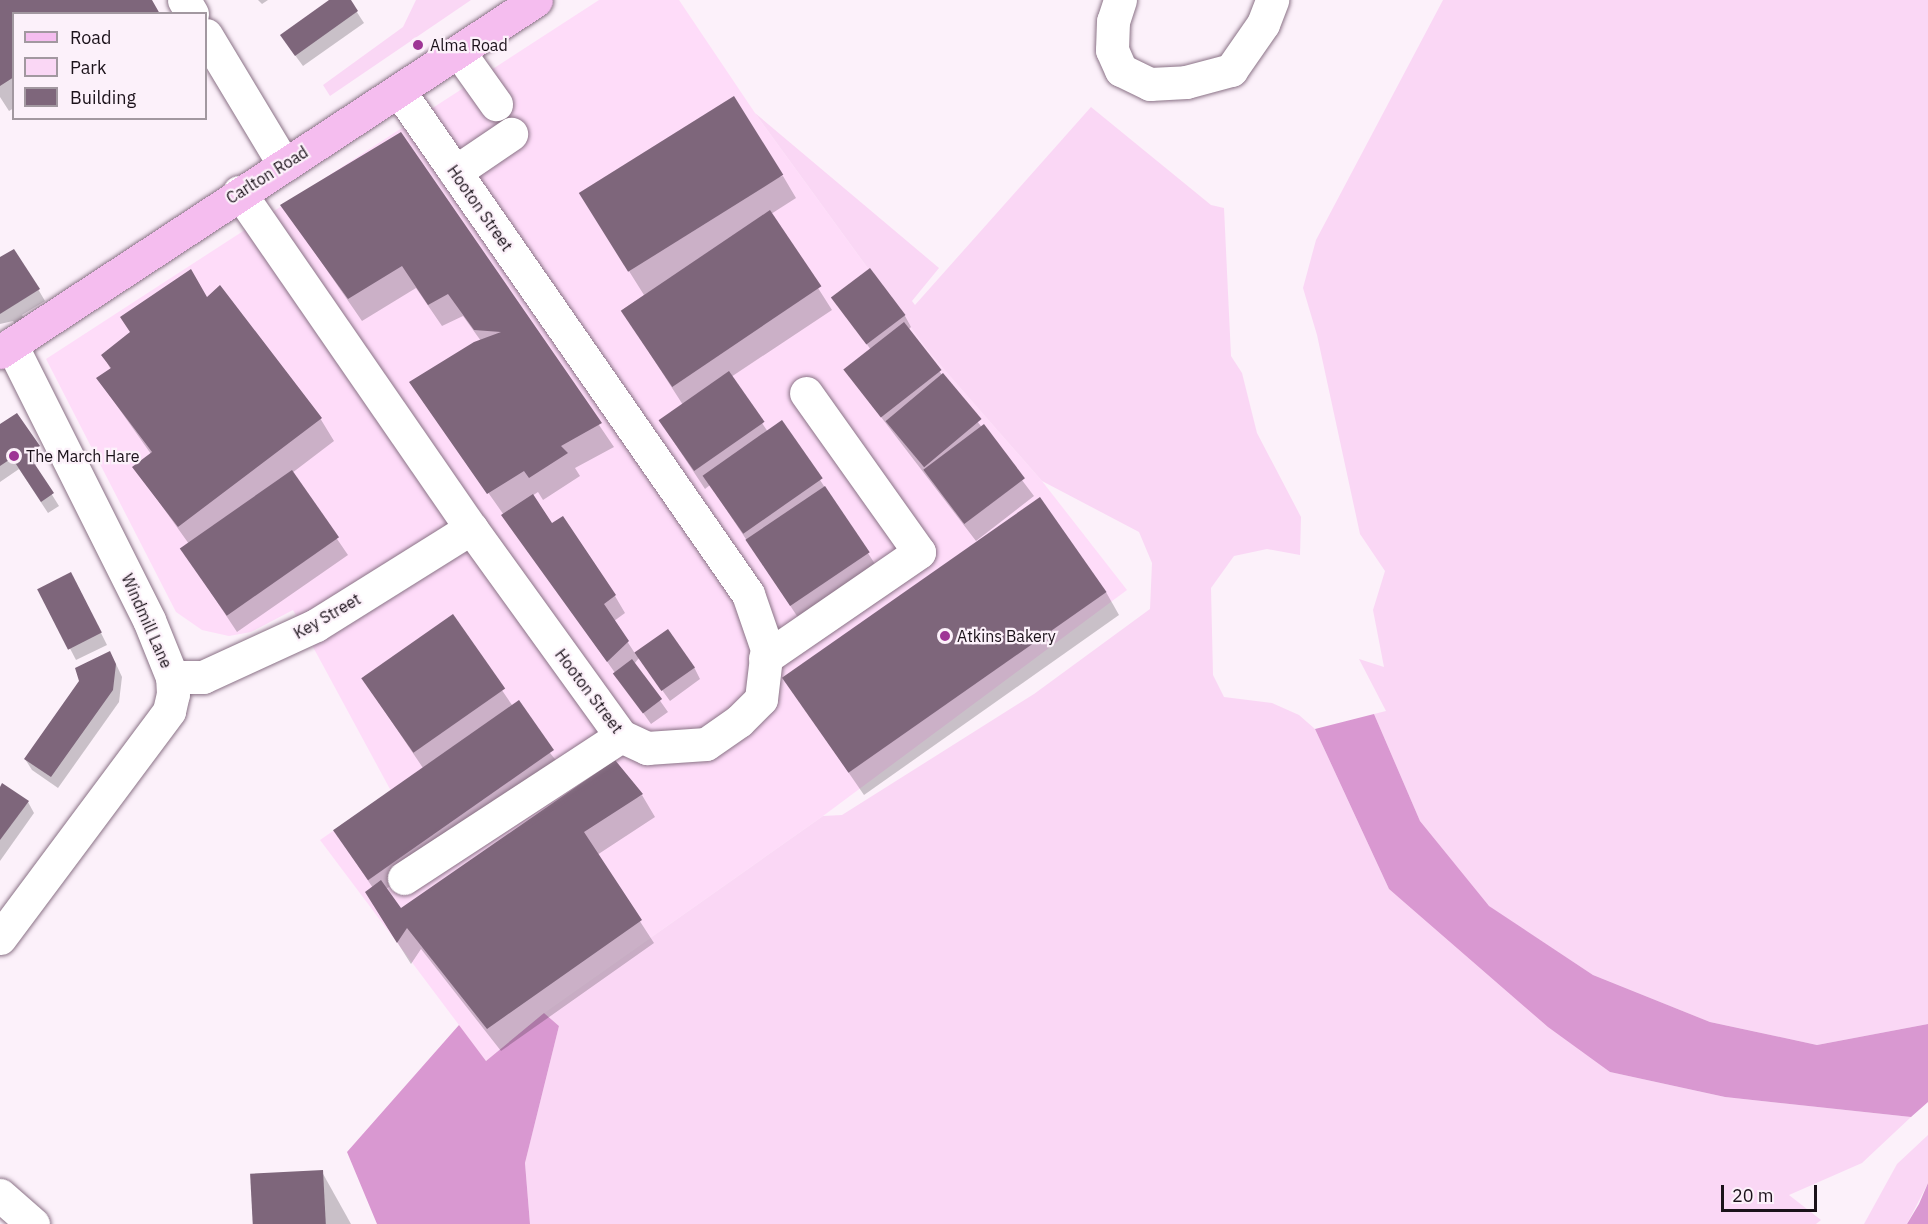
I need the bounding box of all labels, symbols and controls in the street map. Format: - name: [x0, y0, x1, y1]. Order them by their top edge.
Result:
- legend: [12, 12, 207, 120]
- text: Road: [70, 26, 111, 49]
- place label: Alma Road: [430, 35, 508, 55]
- marker: Alma Road: [411, 38, 425, 52]
- text: Park: [70, 56, 106, 79]
- text: Building: [70, 86, 136, 109]
- street label: Carlton Road: [223, 142, 311, 208]
- street label: Hooton Street: [443, 161, 517, 255]
- place label: The March Hare: [26, 446, 139, 466]
- marker: The March Hare: [7, 449, 21, 463]
- street label: Windmill Lane: [118, 571, 176, 671]
- street label: Key Street: [290, 589, 364, 643]
- place label: Atkins Bakery: [957, 626, 1056, 646]
- marker: Atkins Bakery: [938, 629, 952, 643]
- street label: Hooton Street: [551, 645, 627, 737]
- scale bar: [1724, 1173, 1820, 1211]
- text: 20 m: [1732, 1184, 1774, 1207]

